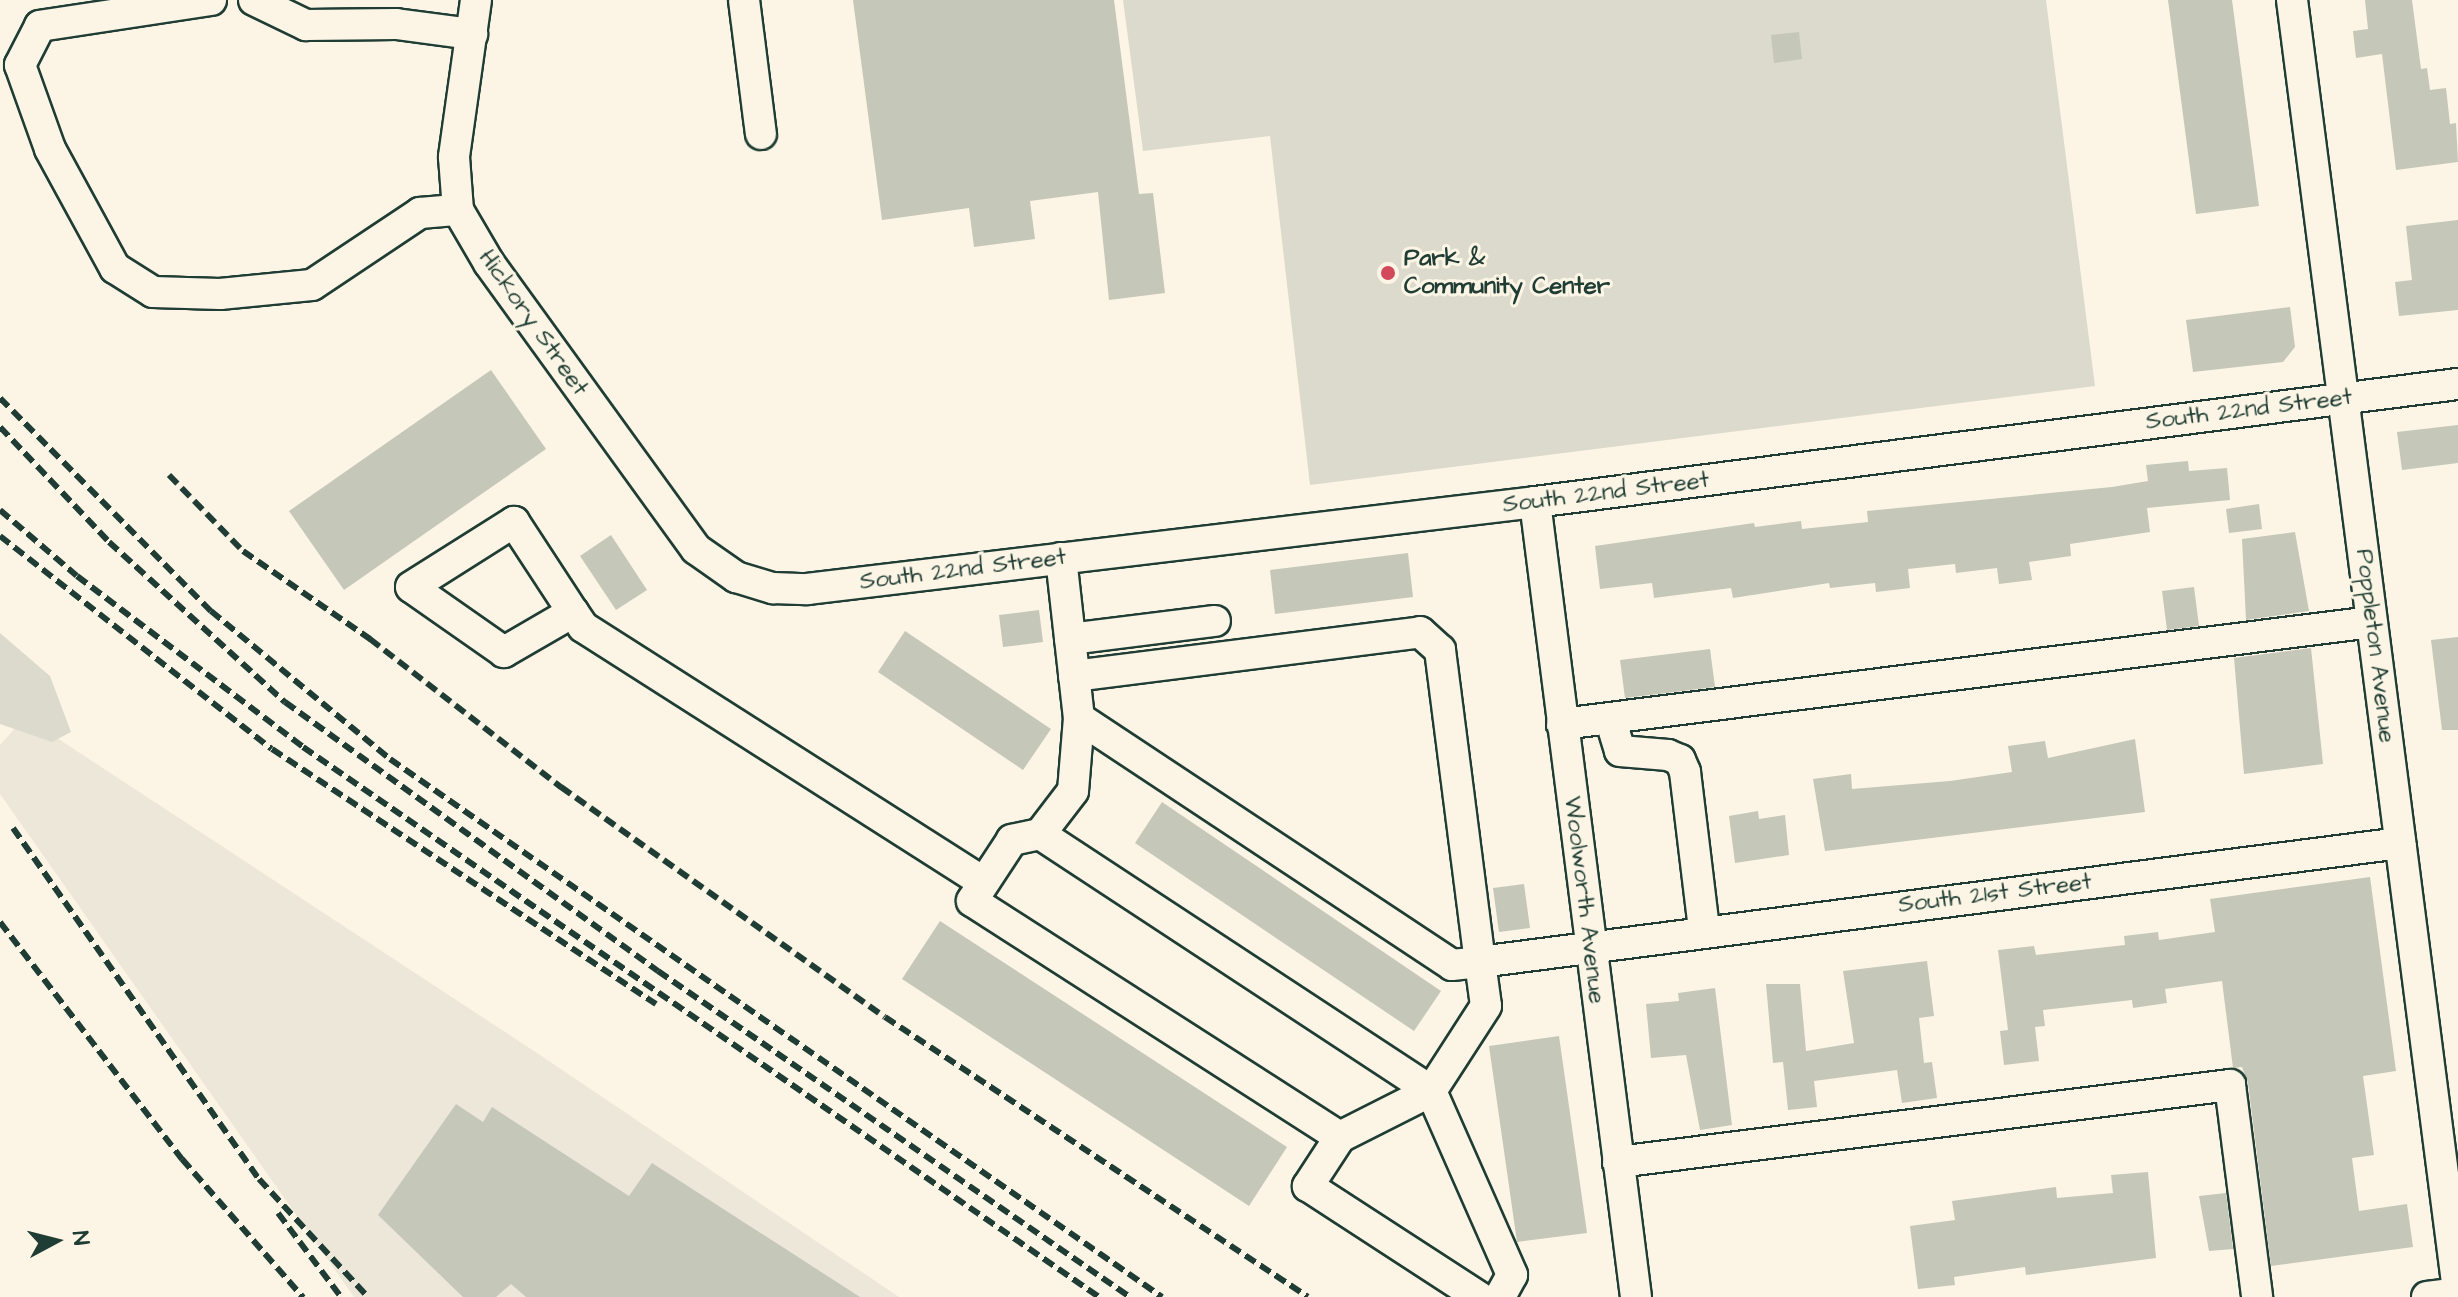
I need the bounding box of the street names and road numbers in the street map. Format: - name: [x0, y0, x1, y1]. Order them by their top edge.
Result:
- street label: Hickory Street: [472, 244, 594, 402]
- street label: South 22nd Street: [2144, 383, 2354, 437]
- street label: South 22nd Street: [1501, 466, 1711, 520]
- street label: South 22nd Street: [858, 543, 1068, 597]
- street label: Poppleton Avenue: [2349, 547, 2401, 745]
- street label: Woolworth Avenue: [1557, 795, 1611, 1005]
- street label: South 21st Street: [1897, 868, 2093, 920]

